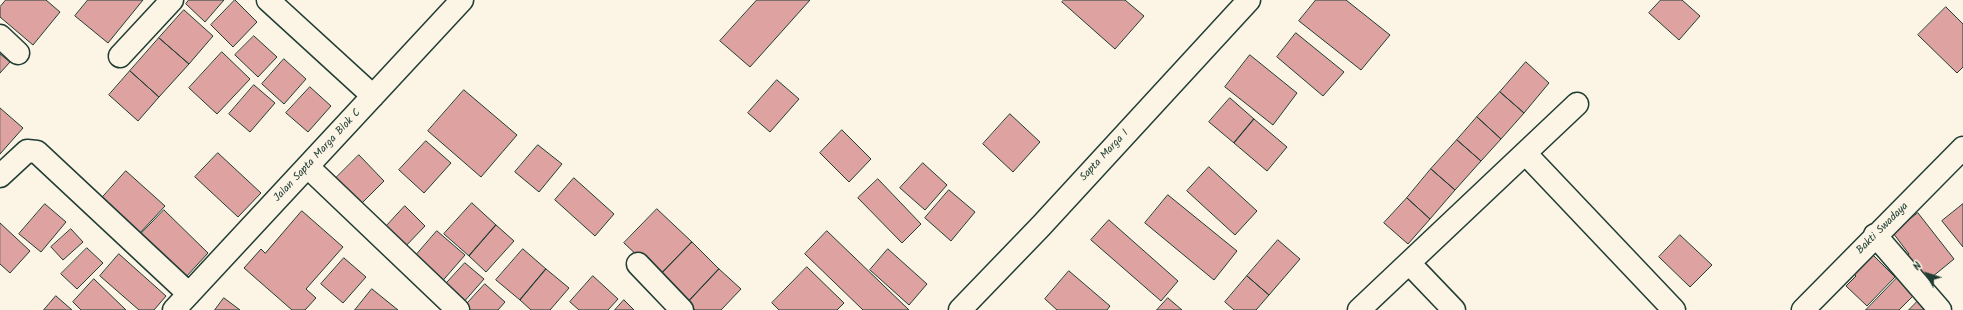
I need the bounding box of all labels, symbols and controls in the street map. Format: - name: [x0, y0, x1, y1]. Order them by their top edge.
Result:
- street label: Jalan Sapta Marga Blok C: [272, 107, 364, 205]
- street label: Sapta Marga I: [1078, 127, 1132, 185]
- street label: Bakti Swadaya: [1854, 200, 1912, 258]
- north arrow: [1907, 254, 1947, 294]
- text: N: [1908, 258, 1927, 275]

